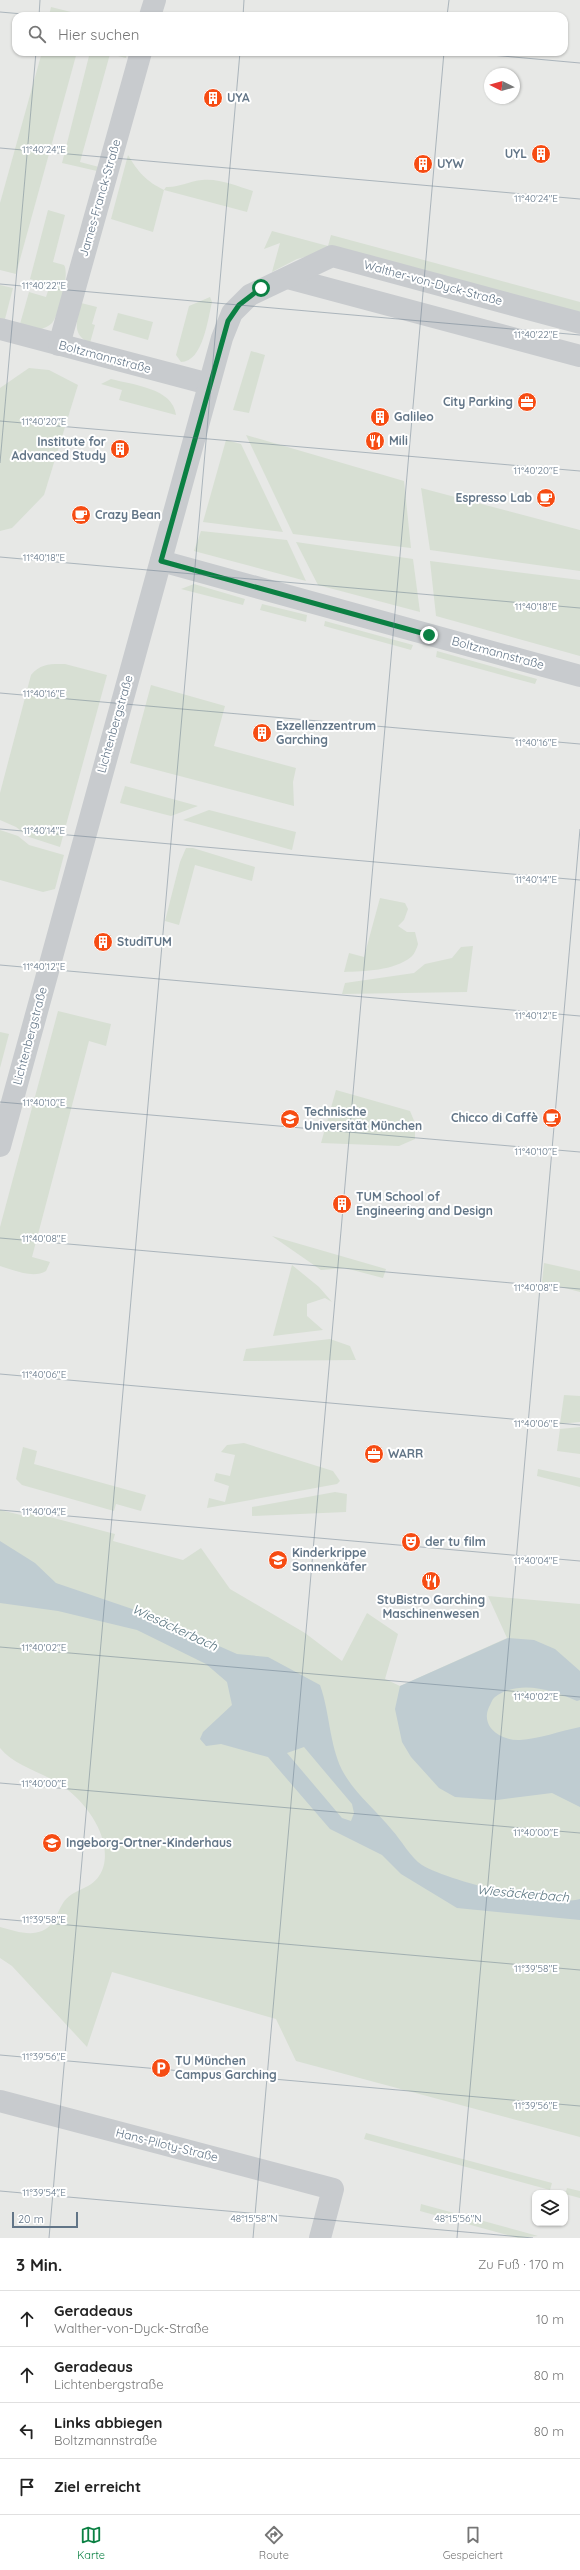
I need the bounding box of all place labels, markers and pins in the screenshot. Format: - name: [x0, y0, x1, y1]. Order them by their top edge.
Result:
- building icon: UYA: [202, 87, 224, 109]
- place label: UYA: [227, 90, 250, 105]
- building icon: UYL: [530, 143, 552, 165]
- place label: UYL: [505, 146, 527, 161]
- building icon: UYW: [412, 153, 434, 175]
- place label: UYW: [437, 156, 464, 171]
- office icon: City Parking: [516, 391, 538, 413]
- place label: City Parking: [443, 394, 513, 409]
- building icon: Galileo: [369, 406, 391, 428]
- place label: Galileo: [394, 409, 434, 424]
- restaurant icon: Mili: [364, 430, 386, 452]
- place label: Mili: [389, 433, 408, 448]
- place label: Institute for Advanced Study: [11, 434, 106, 463]
- building icon: Institute for Advanced Study: [109, 438, 131, 460]
- cafe icon: Espresso Lab: [535, 487, 557, 509]
- place label: Espresso Lab: [456, 490, 532, 505]
- cafe icon: Crazy Bean: [70, 504, 92, 526]
- place label: Crazy Bean: [95, 507, 161, 522]
- place label: Exzellenzzentrum Garching: [276, 718, 376, 747]
- building icon: Exzellenzzentrum Garching: [251, 722, 273, 744]
- building icon: StudiTUM: [92, 931, 114, 953]
- place label: StudiTUM: [117, 934, 172, 949]
- place label: Technische Universität München: [304, 1104, 422, 1133]
- cafe icon: Chicco di Caffè: [541, 1107, 563, 1129]
- school or university icon: Technische Universität München: [279, 1108, 301, 1130]
- place label: Chicco di Caffè: [451, 1110, 538, 1125]
- place label: TUM School of Engineering and Design: [356, 1189, 493, 1218]
- building icon: TUM School of Engineering and Design: [331, 1193, 353, 1215]
- office icon: WARR: [363, 1443, 385, 1465]
- place label: WARR: [388, 1446, 423, 1461]
- theatre icon: der tu film: [400, 1531, 422, 1553]
- place label: der tu film: [425, 1534, 486, 1549]
- place label: Kinderkrippe Sonnenkäfer: [292, 1545, 367, 1574]
- school or university icon: Kinderkrippe Sonnenkäfer: [267, 1549, 289, 1571]
- restaurant icon: StuBistro Garching Maschinenwesen: [420, 1570, 442, 1592]
- place label: StuBistro Garching Maschinenwesen: [377, 1592, 485, 1621]
- school or university icon: Ingeborg-Ortner-Kinderhaus: [41, 1832, 63, 1854]
- place label: Ingeborg-Ortner-Kinderhaus: [66, 1835, 232, 1850]
- place label: TU München Campus Garching: [175, 2053, 277, 2082]
- parking icon: TU München Campus Garching: [150, 2057, 172, 2079]

